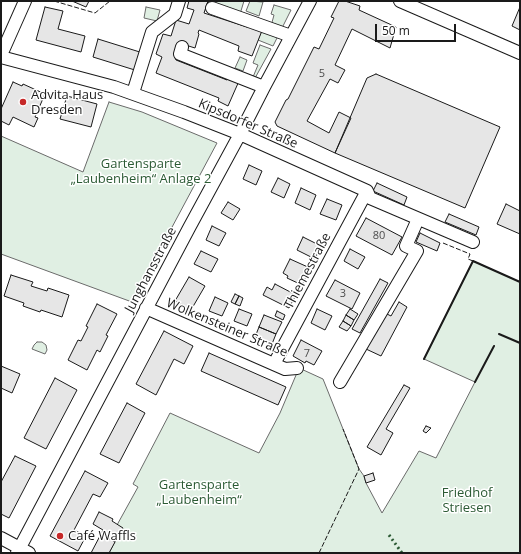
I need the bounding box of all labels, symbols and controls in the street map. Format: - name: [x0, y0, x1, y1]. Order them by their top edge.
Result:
- scale bar: [377, 16, 458, 42]
- text: 50 m: [382, 22, 410, 39]
- house number: 5: [319, 67, 325, 81]
- place label: Advita Haus Dresden: [31, 87, 103, 118]
- street label: Kipsdorfer Straße: [196, 96, 300, 152]
- marker: Advita Haus Dresden: [18, 97, 28, 107]
- park label: Gartensparte „Laubenheim“ Anlage 2: [71, 156, 211, 187]
- street label: Junghansstraße: [122, 225, 180, 315]
- house number: 80: [373, 229, 385, 243]
- street label: Thiemestraße: [281, 230, 335, 312]
- house number: 3: [340, 287, 346, 301]
- street label: Wolkensteiner Straße: [164, 295, 290, 361]
- house number: 7: [304, 347, 310, 361]
- park label: Gartensparte „Laubenheim“: [156, 477, 242, 508]
- park label: Friedhof Striesen: [442, 485, 492, 516]
- place label: Café Waffls: [68, 528, 136, 544]
- marker: Café Waffls: [55, 531, 65, 541]

